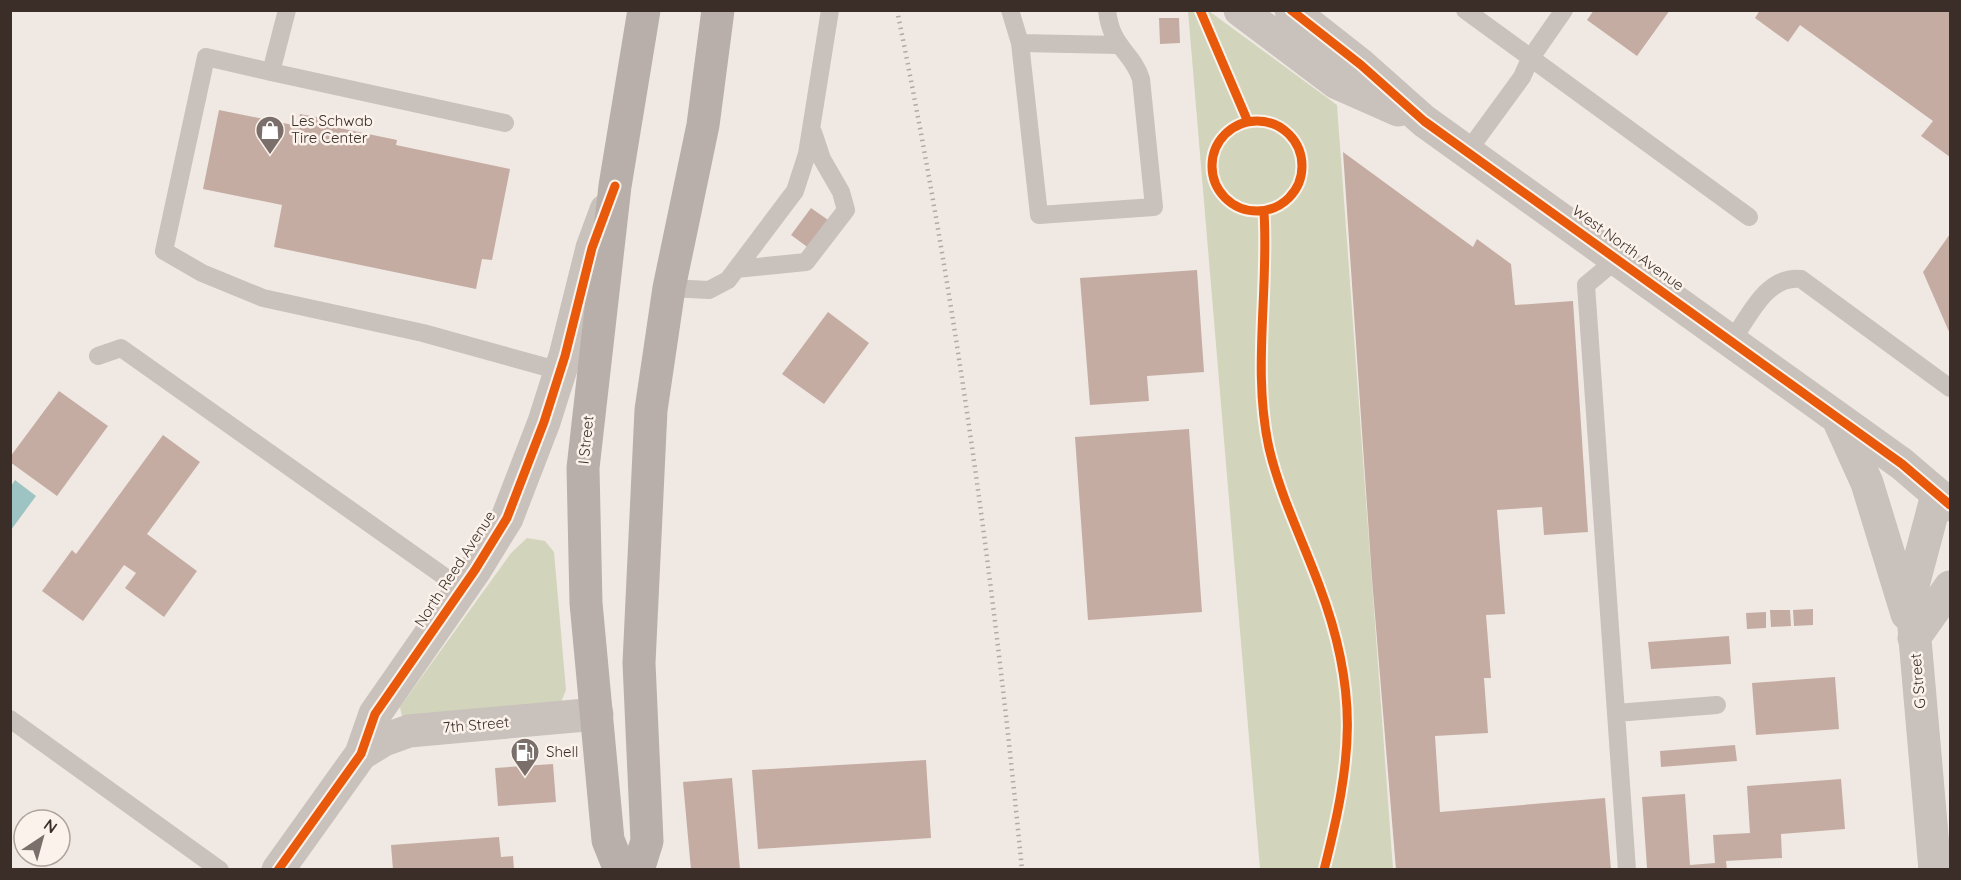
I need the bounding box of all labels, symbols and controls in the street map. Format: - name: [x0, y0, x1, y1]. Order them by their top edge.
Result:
- place label: Les Schwab Tire Center: [291, 111, 373, 147]
- shop icon: Les Schwab Tire Center: [254, 114, 286, 156]
- street label: West North Avenue: [1569, 201, 1688, 295]
- street label: I Street: [574, 415, 598, 465]
- street label: North Reed Avenue: [410, 507, 499, 630]
- street label: G Street: [1906, 653, 1929, 710]
- street label: 7th Street: [442, 712, 510, 737]
- fuel station icon: Shell: [509, 736, 541, 778]
- place label: Shell: [546, 742, 578, 761]
- north arrow: [12, 808, 72, 868]
- text: N: [40, 814, 61, 837]

